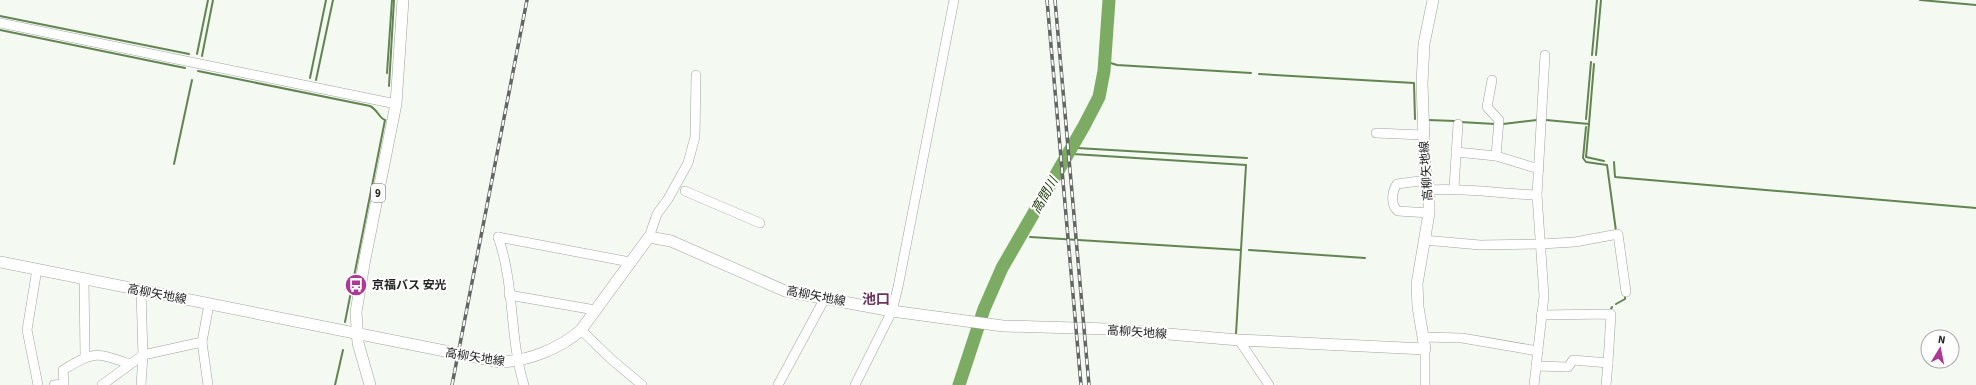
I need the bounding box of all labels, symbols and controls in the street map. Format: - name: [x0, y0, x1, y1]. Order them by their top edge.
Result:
- street label: 高柳矢地線: [1416, 140, 1437, 201]
- water label: 高間川: [1027, 172, 1063, 217]
- road number: 9: [371, 184, 385, 202]
- bus stop icon: 京福バス 安光: [343, 272, 369, 298]
- place label: 京福バス 安光: [372, 277, 446, 294]
- street label: 高柳矢地線: [126, 280, 188, 309]
- street label: 高柳矢地線: [785, 282, 847, 311]
- district label: 池口: [862, 290, 890, 310]
- street label: 高柳矢地線: [1106, 322, 1167, 343]
- north arrow: [1920, 329, 1960, 369]
- text: N: [1937, 332, 1947, 348]
- street label: 高柳矢地線: [444, 344, 506, 371]

